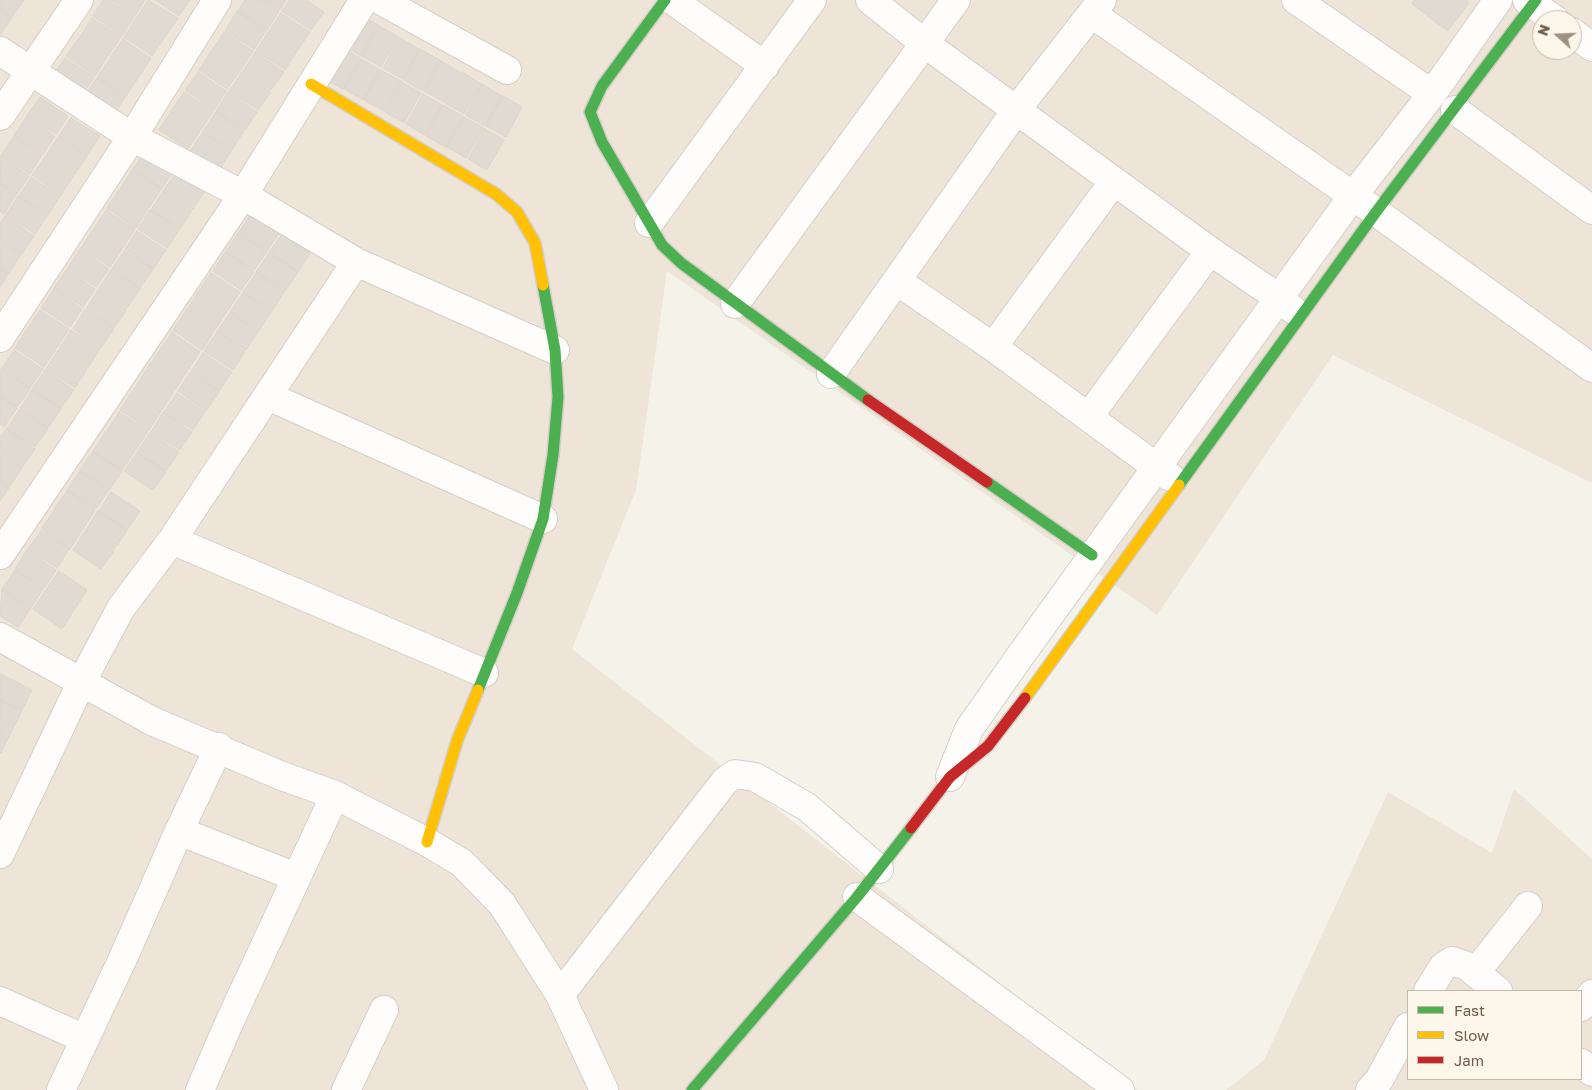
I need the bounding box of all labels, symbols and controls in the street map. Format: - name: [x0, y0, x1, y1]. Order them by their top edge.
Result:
- north arrow: [1532, 10, 1582, 60]
- text: N: [1534, 22, 1553, 38]
- legend: [1407, 990, 1582, 1080]
- text: Fast: [1454, 1001, 1485, 1019]
- text: Slow: [1454, 1026, 1489, 1044]
- text: Jam: [1454, 1051, 1484, 1069]

